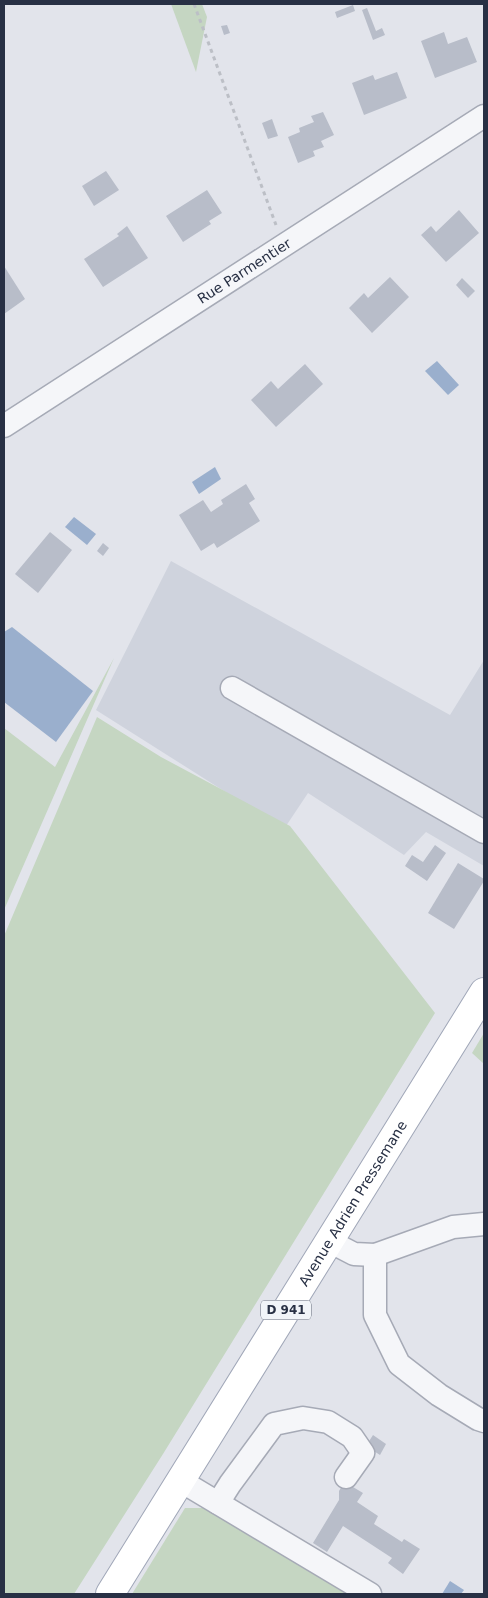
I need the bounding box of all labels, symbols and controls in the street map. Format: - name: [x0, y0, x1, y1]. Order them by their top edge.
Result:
- street label: Rue Parmentier: [195, 235, 294, 307]
- street label: Avenue Adrien Pressemane: [295, 1118, 410, 1289]
- road number: D 941: [261, 1300, 311, 1320]

